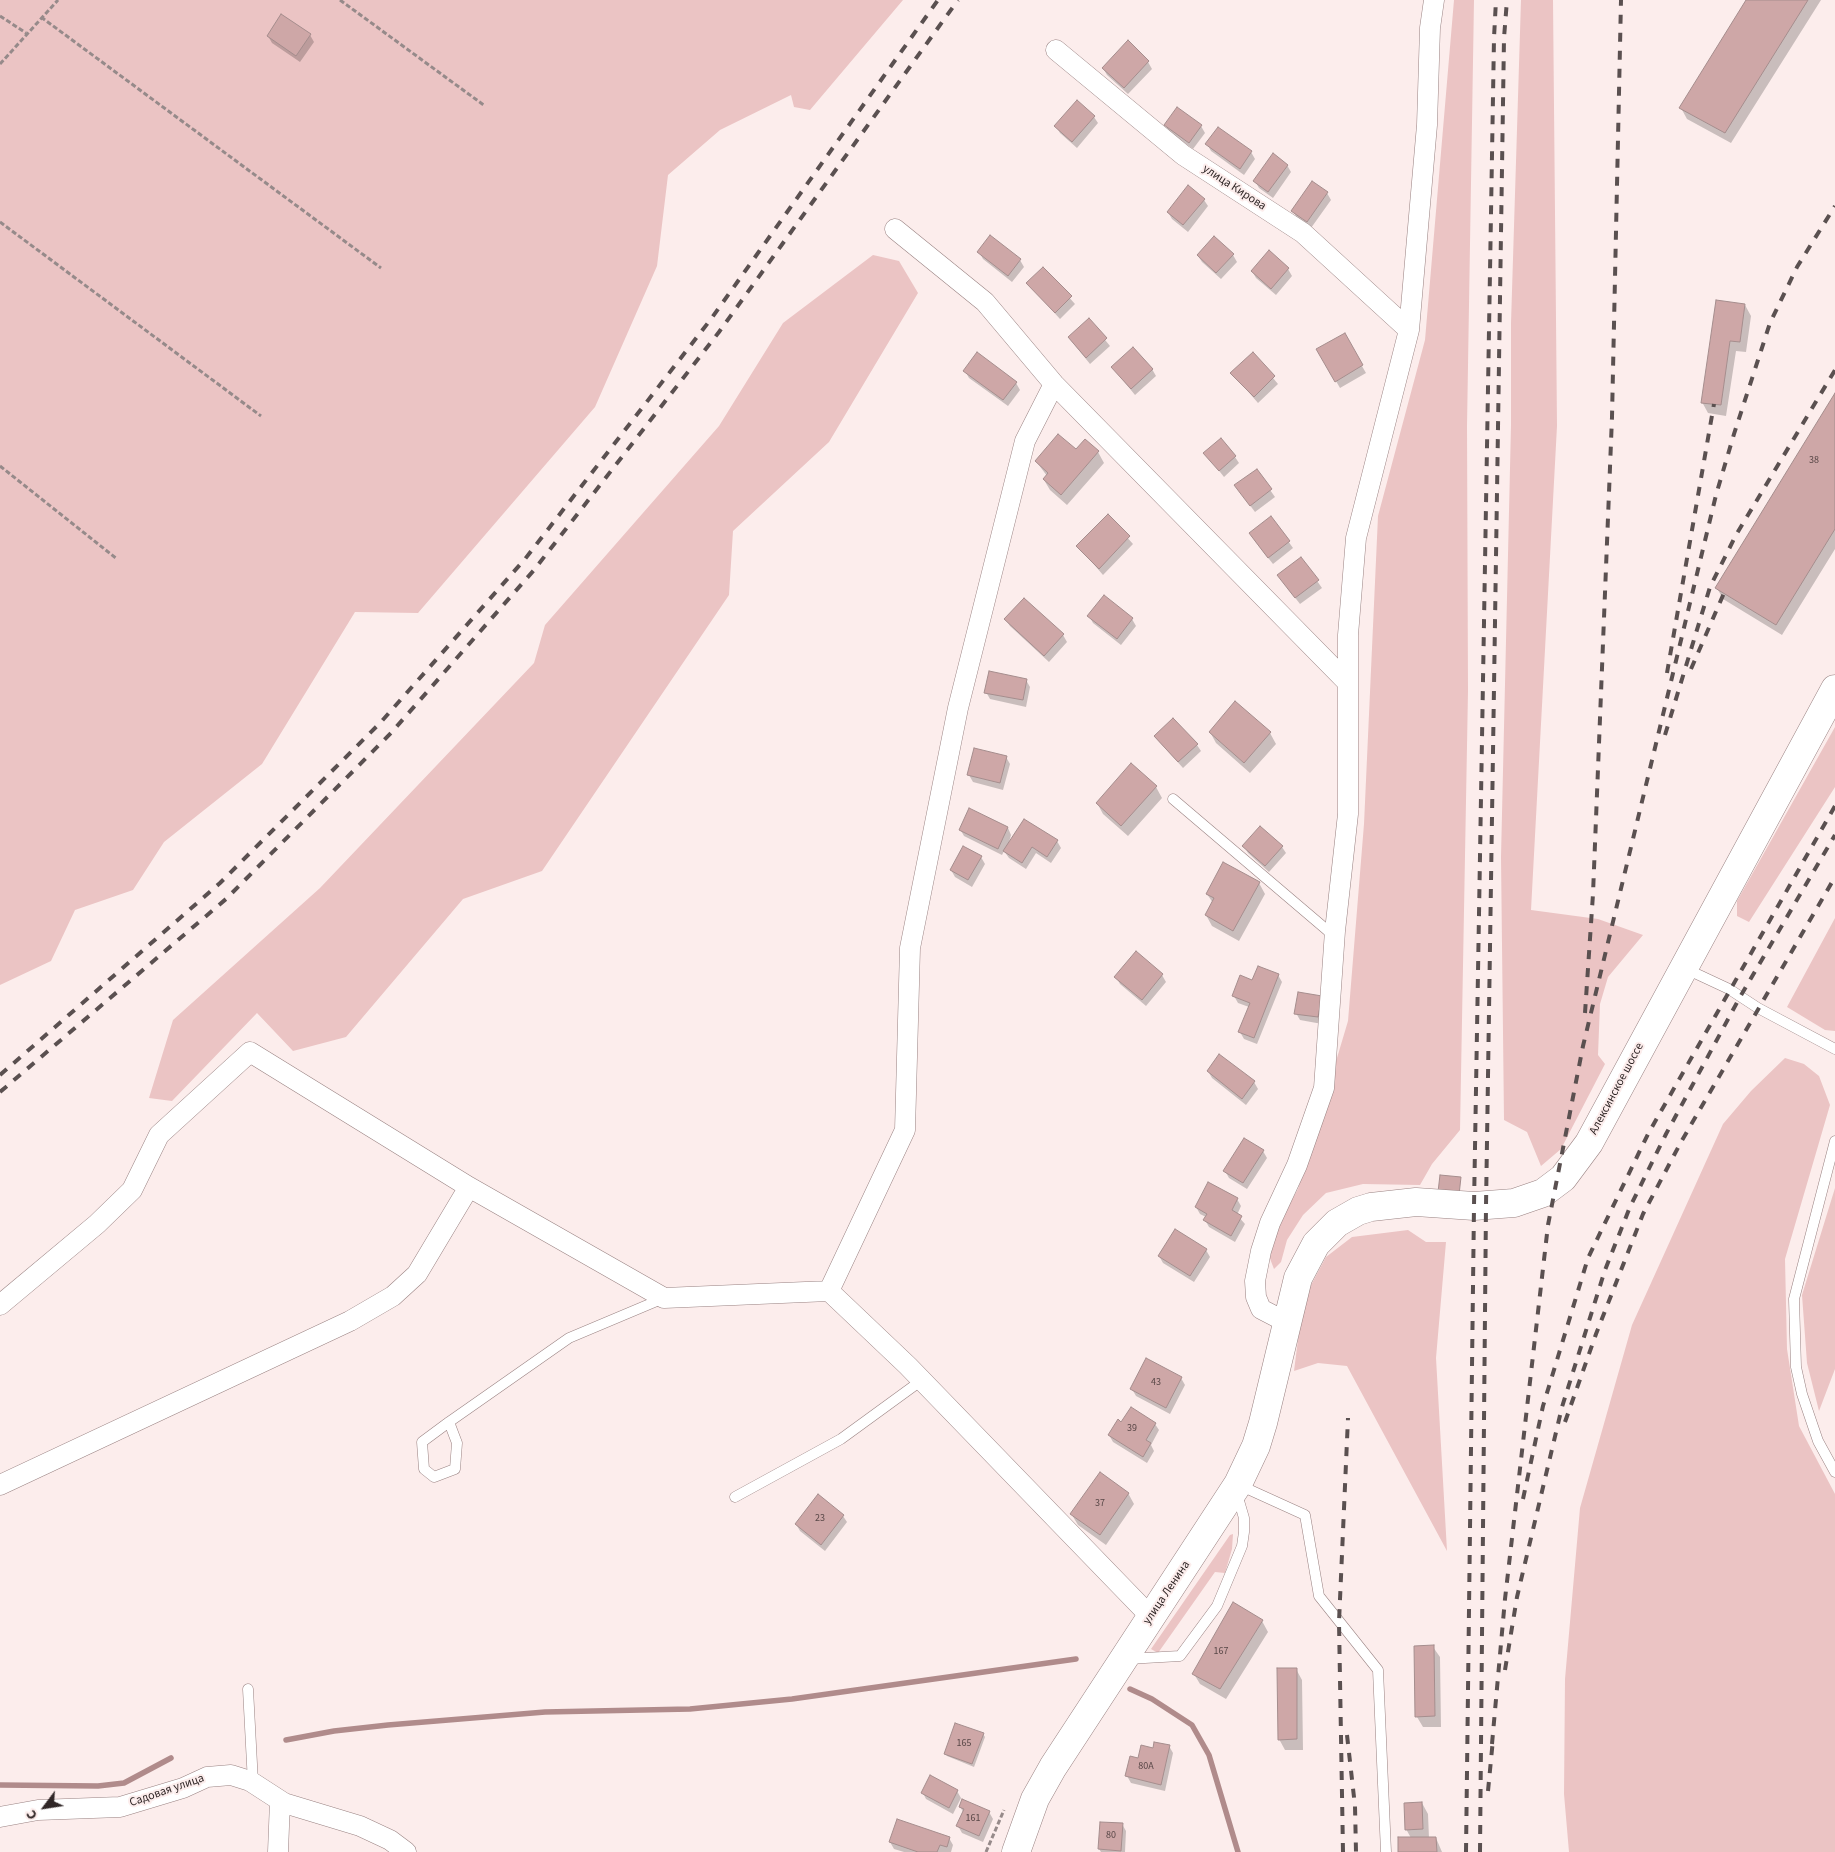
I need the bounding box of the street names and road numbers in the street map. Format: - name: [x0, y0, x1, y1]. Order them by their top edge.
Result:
- street label: улица Кирова: [1200, 162, 1268, 214]
- street label: Алексинское шоссе: [1587, 1041, 1647, 1137]
- street label: улица Ленина: [1140, 1558, 1194, 1628]
- street label: Садовая улица: [128, 1771, 206, 1811]

